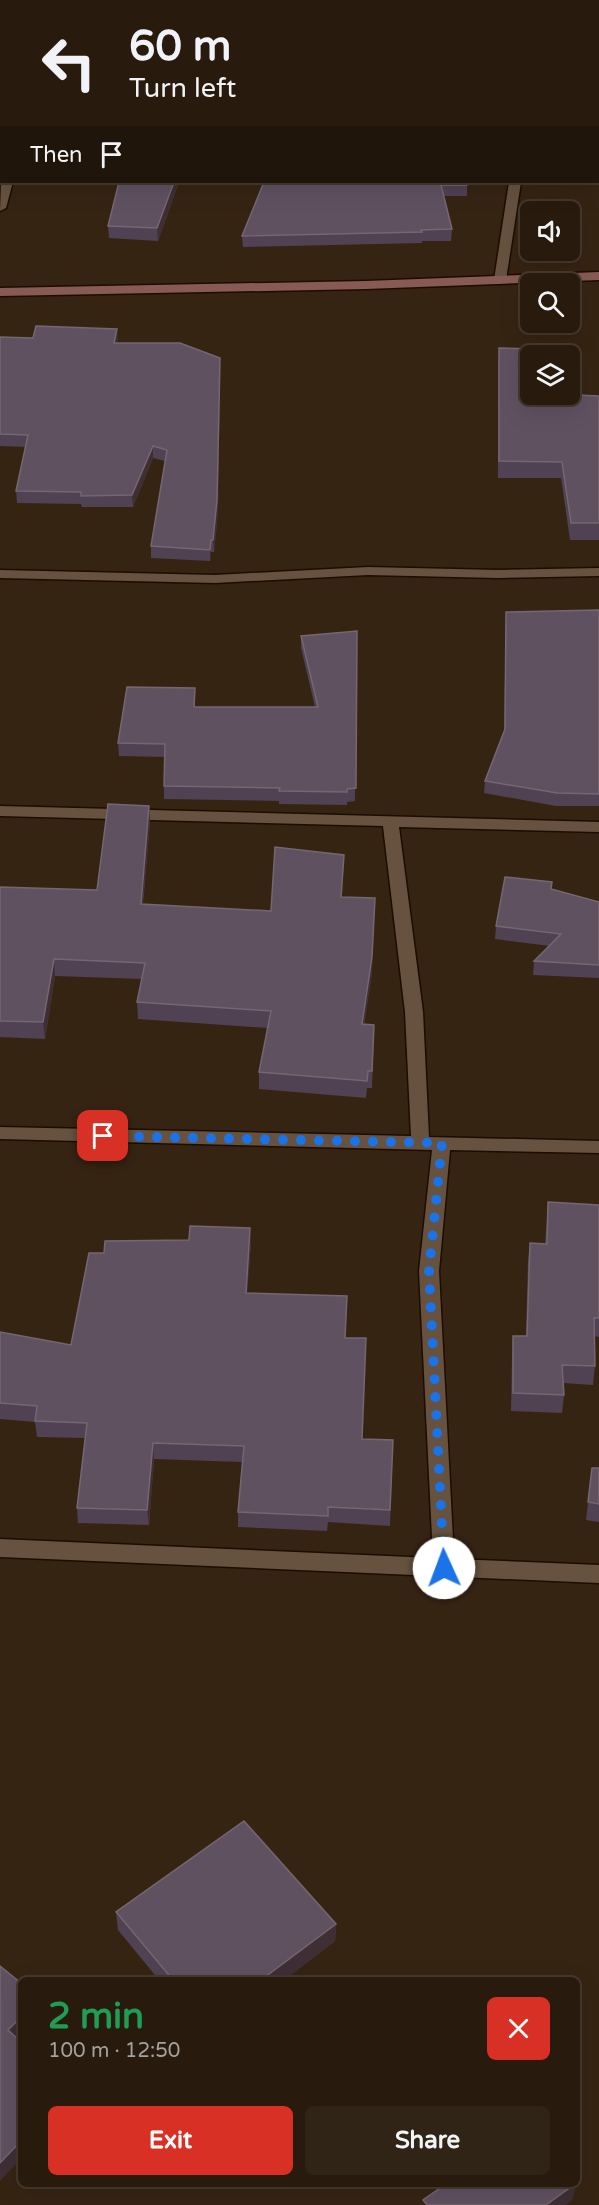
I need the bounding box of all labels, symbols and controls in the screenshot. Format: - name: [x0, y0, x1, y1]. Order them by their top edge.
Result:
- text: 60 m: [129, 21, 231, 72]
- icon: left: [30, 24, 108, 102]
- text: Turn left: [129, 72, 236, 105]
- icon: arrive: [95, 138, 128, 171]
- text: Then: [30, 142, 83, 168]
- map controls: [520, 201, 580, 405]
- button: sound: [520, 201, 580, 261]
- button: search: [520, 273, 580, 333]
- button: layers: [520, 345, 580, 405]
- pin: [77, 1110, 128, 1161]
- icon: arrive: [86, 1119, 119, 1152]
- position arrow: [412, 1536, 476, 1600]
- text: 2 min: [48, 1995, 144, 2038]
- button: close: [487, 1997, 550, 2060]
- text: 100 m · 12:50: [48, 2039, 180, 2063]
- button: Exit: [48, 2106, 293, 2175]
- button: Share: [305, 2106, 550, 2175]

